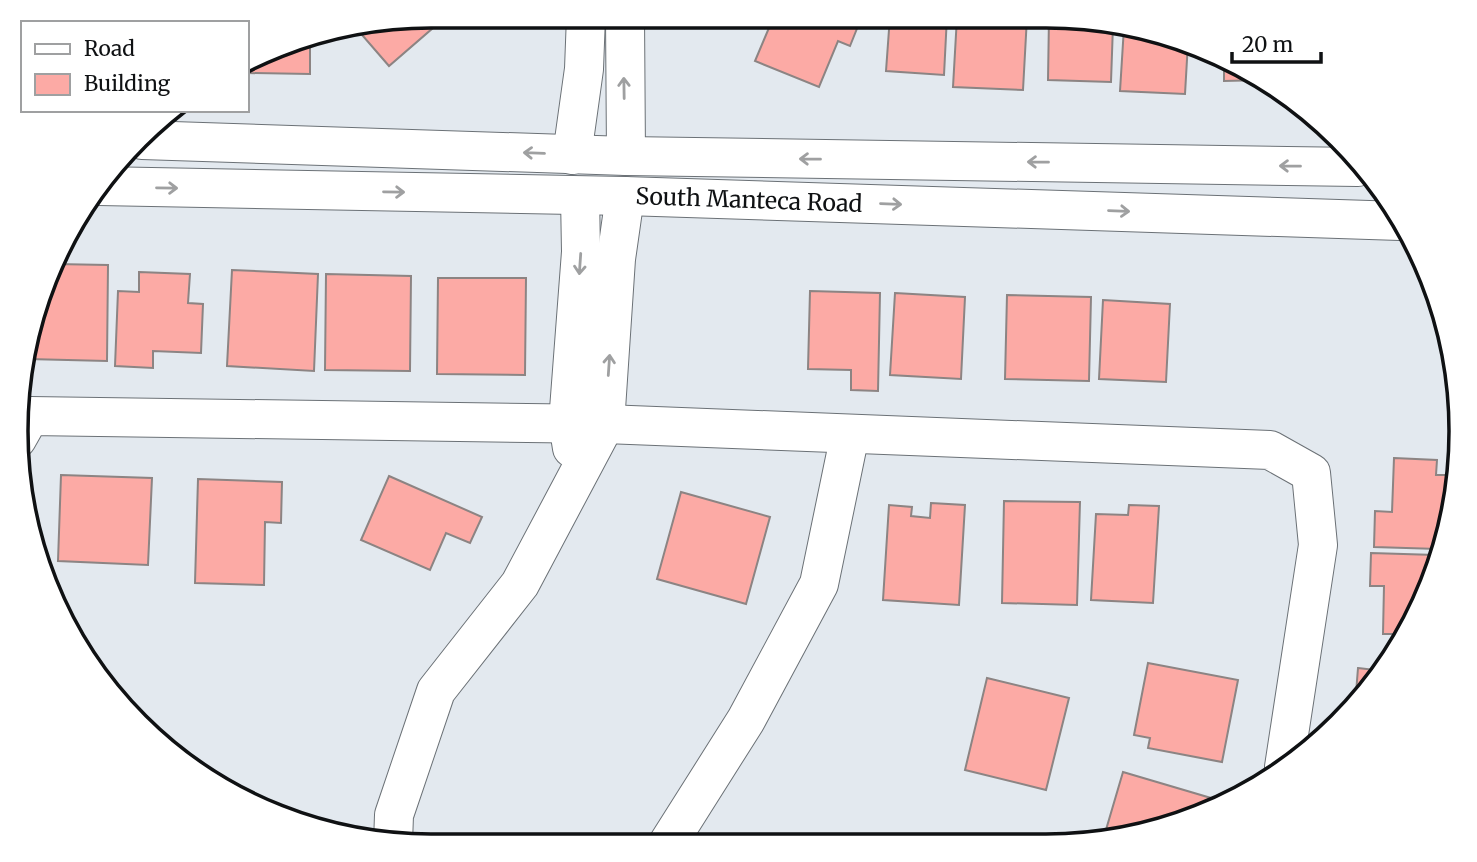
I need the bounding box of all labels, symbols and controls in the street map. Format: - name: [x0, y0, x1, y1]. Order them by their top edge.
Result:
- legend: [21, 21, 248, 112]
- scale bar: [1232, 21, 1321, 65]
- text: 20 m: [1242, 31, 1294, 58]
- text: Road: [84, 35, 135, 62]
- text: Building: [84, 70, 171, 97]
- one-way arrow: [618, 77, 631, 100]
- one-way arrow: [523, 147, 546, 160]
- one-way arrow: [799, 152, 822, 166]
- one-way arrow: [1027, 155, 1050, 169]
- one-way arrow: [1279, 159, 1302, 173]
- one-way arrow: [155, 181, 178, 194]
- street label: South Manteca Road: [635, 181, 863, 218]
- one-way arrow: [383, 185, 406, 199]
- one-way arrow: [879, 197, 902, 211]
- one-way arrow: [1107, 204, 1130, 218]
- one-way arrow: [573, 252, 586, 275]
- one-way arrow: [602, 354, 615, 377]

